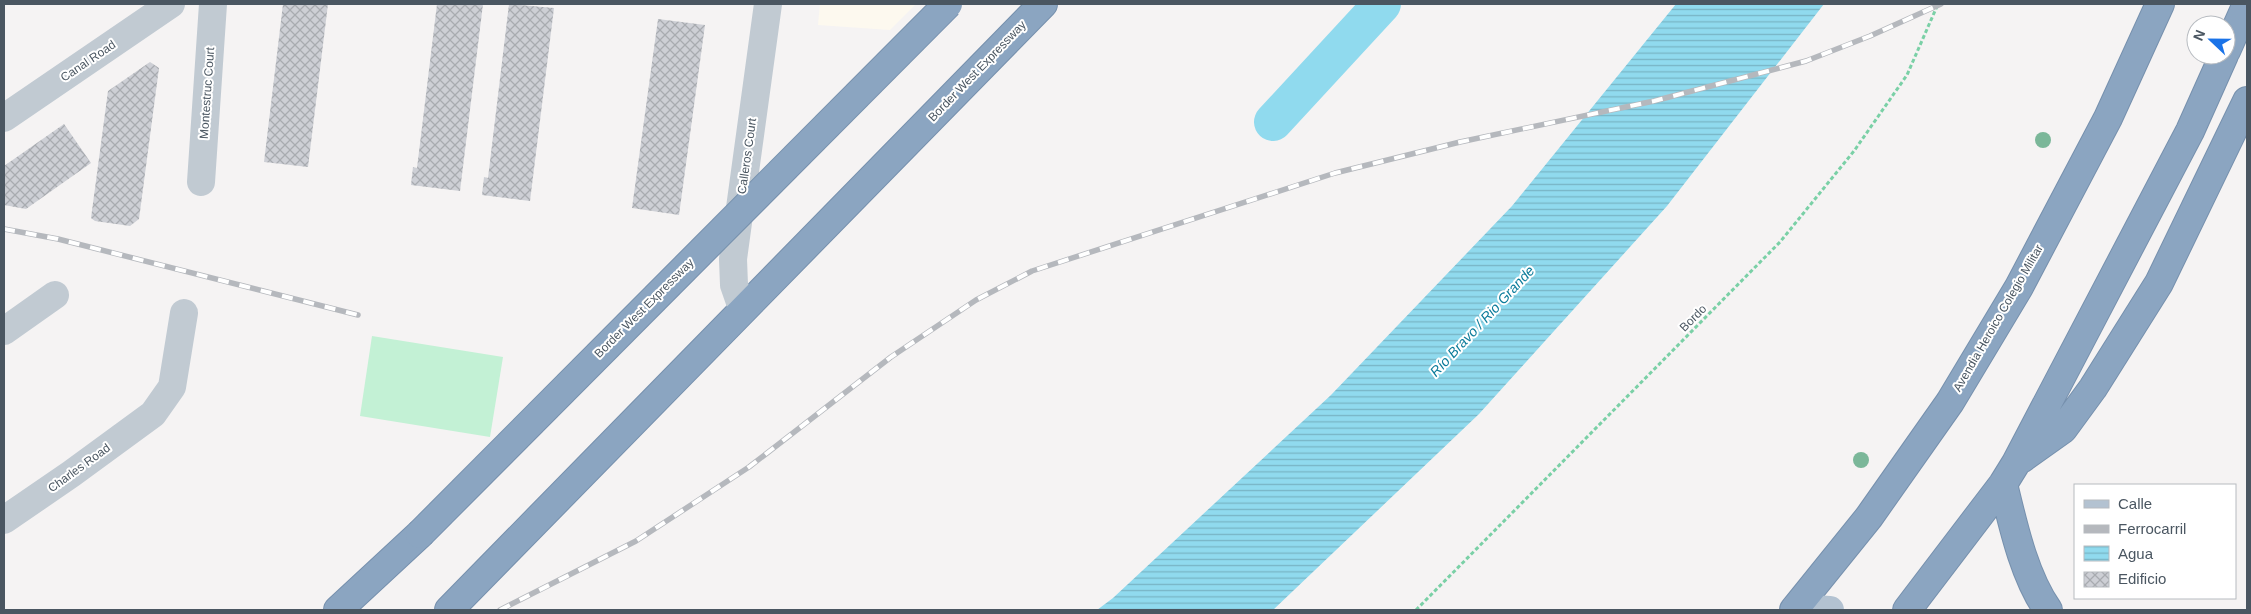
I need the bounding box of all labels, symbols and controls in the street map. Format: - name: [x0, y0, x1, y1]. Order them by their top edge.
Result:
- north arrow: [2186, 15, 2236, 65]
- street label: Border West Expressway: [925, 18, 1029, 124]
- text: N: [2190, 27, 2208, 43]
- street label: Canal Road: [58, 37, 118, 85]
- street label: Montestruc Court: [197, 46, 217, 139]
- street label: Calleros Court: [735, 116, 759, 195]
- street label: Avendia Heroico Colegio Militar: [1950, 242, 2046, 394]
- street label: Border West Expressway: [591, 255, 697, 361]
- water label: Río Bravo / Rio Grande: [1427, 262, 1538, 380]
- street label: Bordo: [1677, 302, 1709, 334]
- street label: Charles Road: [45, 441, 113, 495]
- legend: [2074, 484, 2236, 599]
- text: Calle: [2118, 495, 2152, 512]
- text: Ferrocarril: [2118, 520, 2186, 537]
- text: Agua: [2118, 545, 2154, 562]
- text: Edificio: [2118, 570, 2166, 587]

